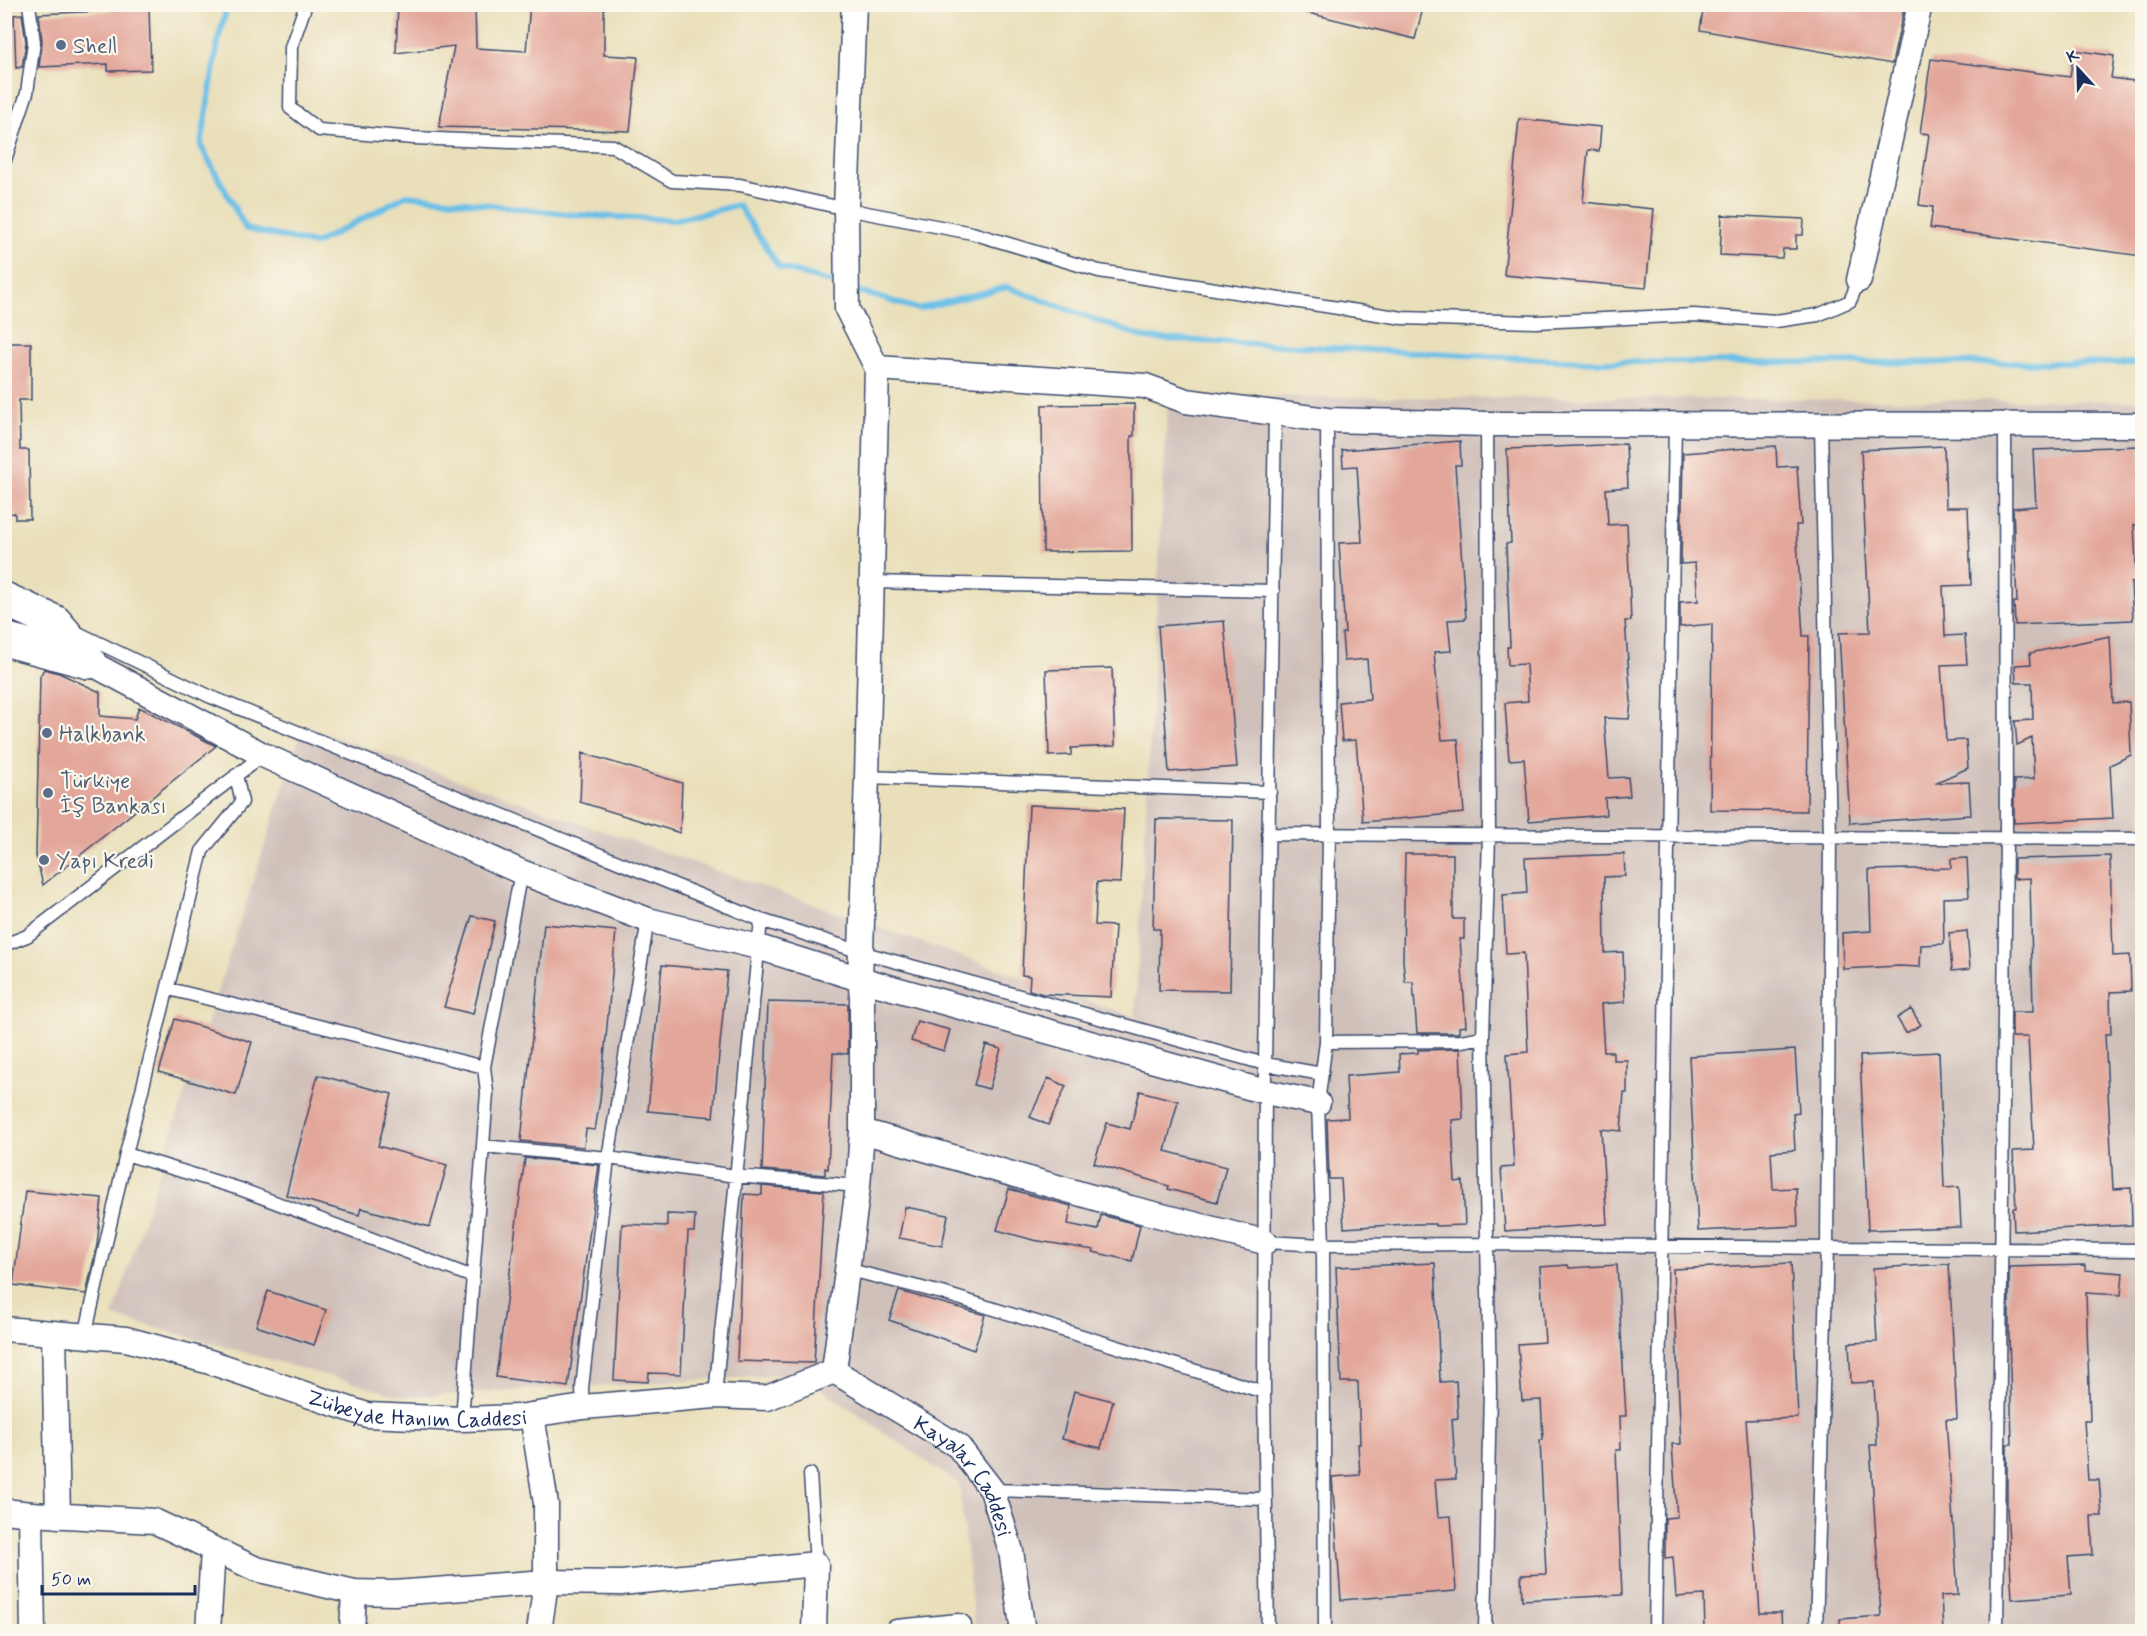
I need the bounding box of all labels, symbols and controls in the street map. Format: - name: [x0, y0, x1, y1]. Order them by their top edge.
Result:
- place label: Shell: [73, 33, 117, 61]
- marker: Shell: [54, 38, 68, 52]
- north arrow: [2048, 39, 2108, 99]
- text: K: [2064, 44, 2083, 68]
- place label: Halkbank: [59, 721, 146, 749]
- marker: Halkbank: [40, 726, 54, 740]
- place label: Türkiye İş Bankası: [60, 768, 167, 821]
- marker: Türkiye İş Bankası: [41, 786, 55, 800]
- place label: Yapı Kredi: [56, 848, 154, 876]
- marker: Yapı Kredi: [37, 853, 51, 867]
- street label: Zübeyde Hanım Caddesi: [303, 1384, 529, 1435]
- street label: Kayalar Caddesi: [908, 1410, 1018, 1540]
- scale bar: [42, 1558, 195, 1596]
- text: 50 m: [51, 1568, 91, 1592]

